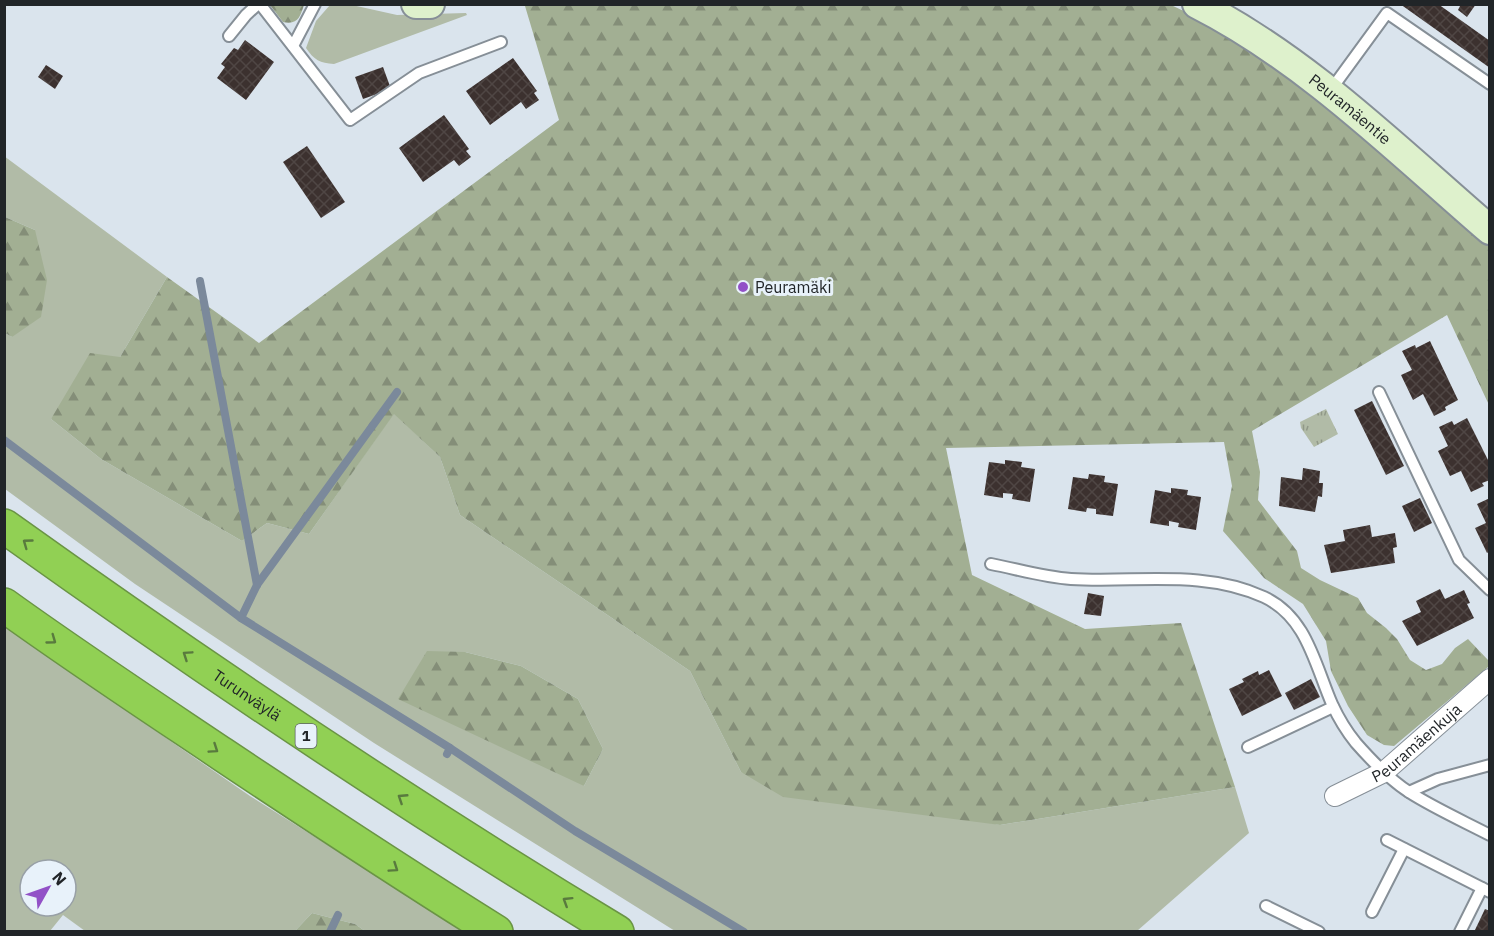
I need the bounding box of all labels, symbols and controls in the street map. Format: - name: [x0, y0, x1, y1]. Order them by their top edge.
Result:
- street label: Peuramäentie: [1305, 69, 1395, 149]
- place label: Peuramäki: [755, 277, 832, 297]
- marker: Peuramäki: [736, 280, 750, 294]
- one-way arrow: [23, 539, 34, 550]
- one-way arrow: [45, 632, 56, 643]
- one-way arrow: [183, 651, 194, 662]
- street label: Turunväylä: [209, 665, 286, 725]
- street label: Peuramäenkuja: [1368, 699, 1466, 787]
- road number: 1: [296, 724, 316, 748]
- one-way arrow: [207, 741, 218, 752]
- one-way arrow: [398, 793, 408, 805]
- north arrow: [18, 858, 78, 918]
- one-way arrow: [387, 861, 398, 872]
- text: N: [48, 867, 71, 889]
- one-way arrow: [563, 896, 573, 908]

